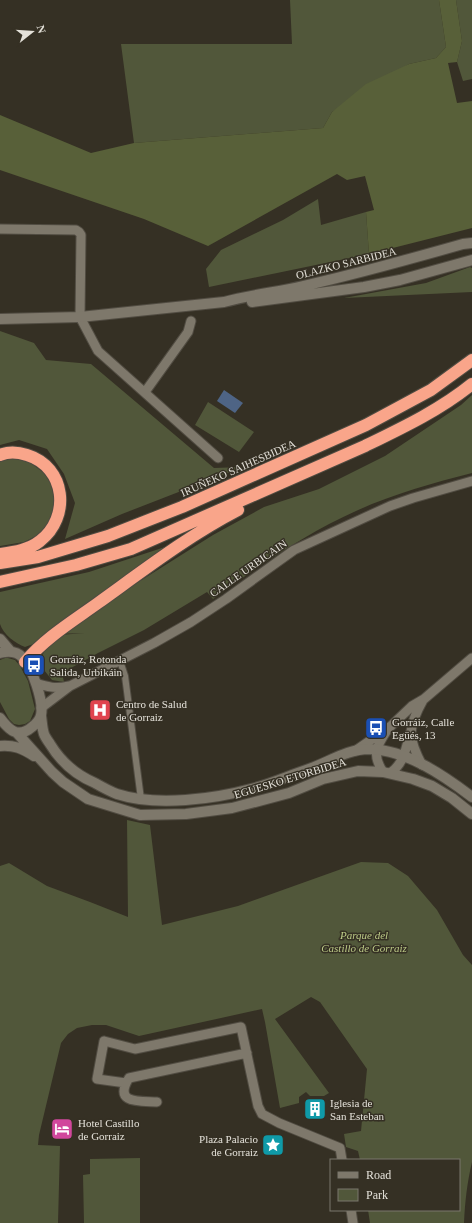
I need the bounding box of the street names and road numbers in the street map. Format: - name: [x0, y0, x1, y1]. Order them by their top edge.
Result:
- street label: OLAZKO SARBIDEA: [295, 245, 397, 281]
- street label: IRUÑEKO SAIHESBIDEA: [179, 437, 297, 499]
- street label: CALLE URBICAIN: [207, 537, 289, 599]
- street label: EGUESKO ETORBIDEA: [233, 755, 347, 801]

